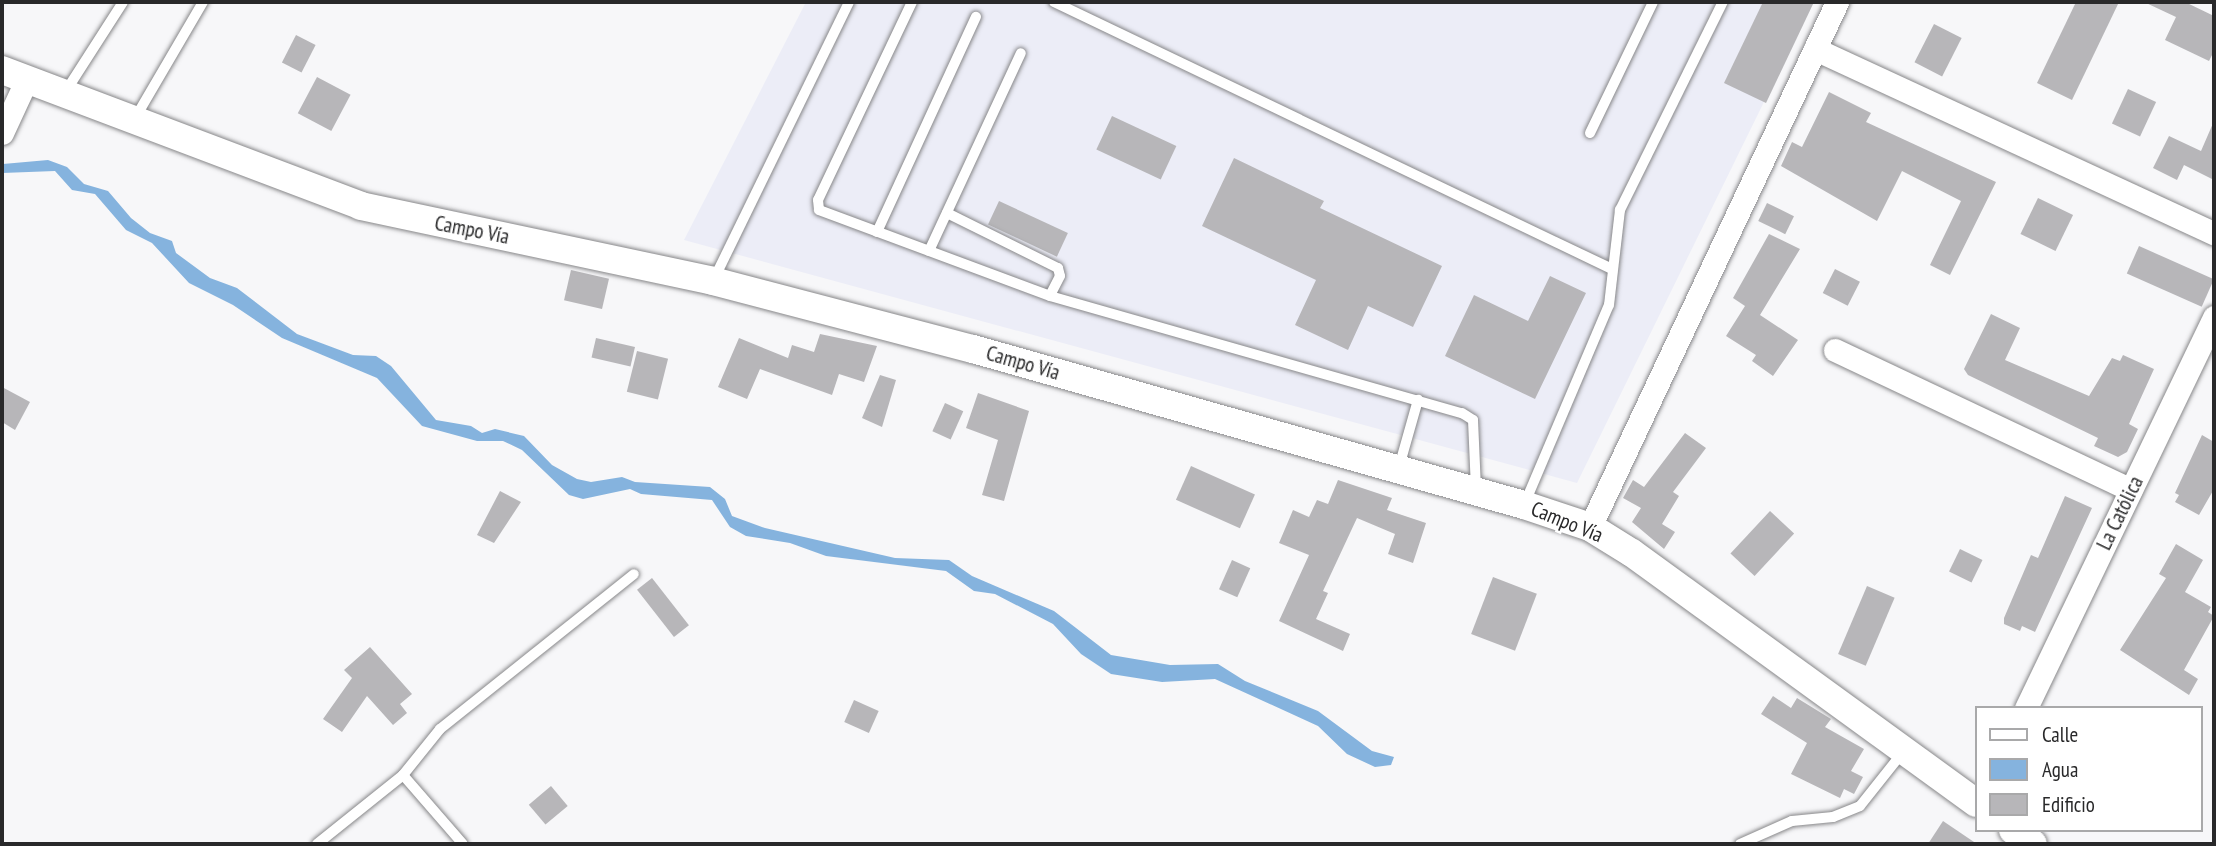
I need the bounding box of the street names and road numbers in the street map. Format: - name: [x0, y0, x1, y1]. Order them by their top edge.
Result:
- street label: Campo Vía: [432, 210, 512, 250]
- street label: Campo Vía: [983, 340, 1063, 386]
- street label: La Católica: [2091, 472, 2149, 554]
- street label: Campo Vía: [1527, 496, 1607, 548]

